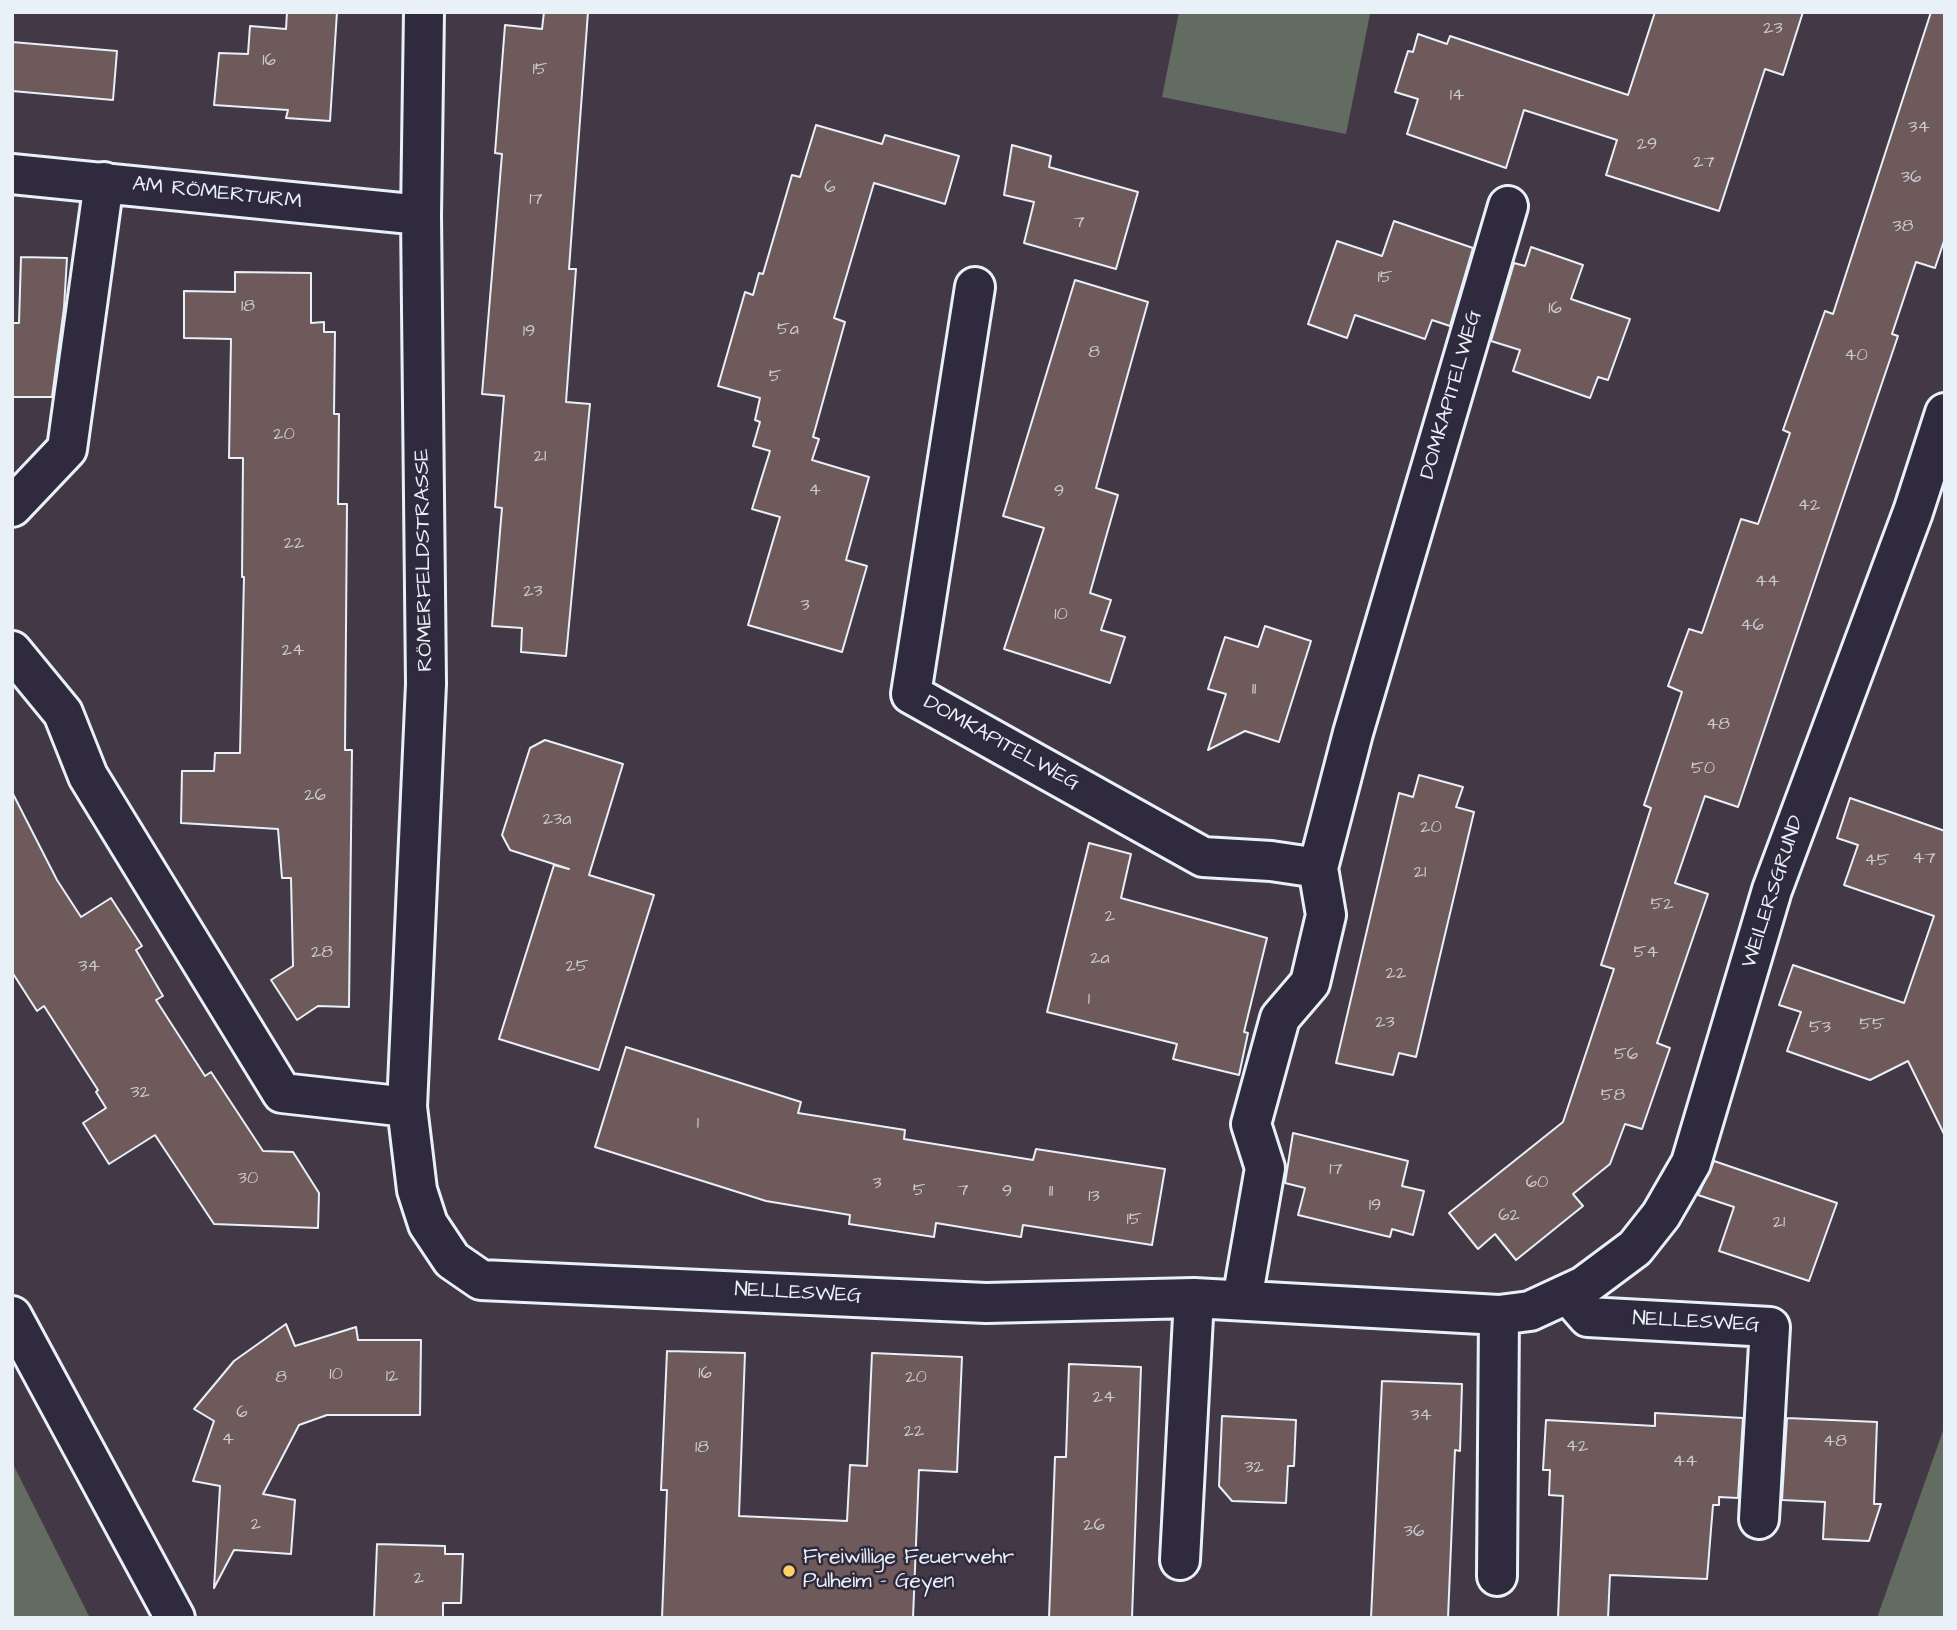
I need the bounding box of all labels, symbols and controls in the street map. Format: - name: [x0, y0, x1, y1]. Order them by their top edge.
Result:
- house number: 23: [1763, 18, 1783, 40]
- house number: 16: [262, 50, 276, 72]
- house number: 15: [532, 59, 548, 81]
- house number: 14: [1450, 85, 1464, 107]
- house number: 34: [1908, 117, 1930, 139]
- house number: 29: [1637, 134, 1657, 156]
- house number: 27: [1693, 152, 1715, 174]
- house number: 36: [1901, 167, 1921, 189]
- street label: AM RÖMERTURM: [131, 173, 303, 215]
- house number: 6: [824, 177, 836, 199]
- house number: 17: [529, 189, 543, 211]
- house number: 7: [1073, 212, 1085, 234]
- house number: 38: [1893, 216, 1913, 238]
- house number: 15: [1377, 267, 1393, 289]
- house number: 18: [241, 296, 255, 318]
- house number: 16: [1548, 298, 1562, 320]
- street label: DOMKAPITELWEG: [1416, 308, 1488, 482]
- house number: 5a: [777, 319, 799, 341]
- house number: 19: [523, 321, 535, 343]
- house number: 8: [1088, 342, 1100, 364]
- house number: 40: [1844, 345, 1868, 367]
- house number: 5: [769, 366, 781, 388]
- house number: 20: [273, 424, 295, 446]
- house number: 21: [534, 446, 546, 468]
- street label: RÖMERFELDSTRASSE: [410, 448, 440, 672]
- house number: 4: [809, 480, 821, 502]
- house number: 9: [1054, 481, 1064, 503]
- house number: 42: [1798, 495, 1820, 517]
- house number: 22: [284, 533, 304, 555]
- house number: 44: [1755, 571, 1779, 593]
- house number: 23: [523, 581, 543, 603]
- house number: 3: [800, 595, 810, 617]
- house number: 10: [1054, 604, 1068, 626]
- house number: 46: [1740, 615, 1764, 637]
- house number: 24: [282, 640, 304, 662]
- house number: 11: [1252, 679, 1256, 701]
- street label: DOMKAPITELWEG: [919, 691, 1083, 797]
- house number: 48: [1706, 714, 1730, 736]
- house number: 50: [1691, 758, 1715, 780]
- house number: 26: [304, 785, 326, 807]
- house number: 23a: [543, 809, 571, 831]
- street label: WEILERSGRUND: [1737, 813, 1811, 971]
- house number: 20: [1420, 817, 1442, 839]
- house number: 47: [1912, 848, 1936, 870]
- house number: 45: [1865, 850, 1889, 872]
- house number: 21: [1414, 862, 1426, 884]
- house number: 52: [1650, 894, 1674, 916]
- house number: 2: [1105, 906, 1115, 928]
- house number: 28: [311, 942, 333, 964]
- house number: 54: [1634, 942, 1658, 964]
- house number: 2a: [1090, 948, 1110, 970]
- house number: 34: [78, 956, 100, 978]
- house number: 25: [565, 956, 589, 978]
- house number: 22: [1386, 963, 1406, 985]
- house number: 1: [1088, 989, 1090, 1011]
- house number: 23: [1375, 1012, 1395, 1034]
- house number: 55: [1859, 1014, 1885, 1036]
- house number: 53: [1809, 1017, 1831, 1039]
- house number: 56: [1614, 1044, 1638, 1066]
- house number: 32: [130, 1082, 150, 1104]
- house number: 58: [1601, 1085, 1625, 1107]
- house number: 1: [697, 1113, 699, 1135]
- house number: 17: [1329, 1159, 1343, 1181]
- house number: 30: [238, 1168, 258, 1190]
- house number: 60: [1526, 1172, 1548, 1194]
- house number: 3: [872, 1173, 882, 1195]
- house number: 5: [913, 1180, 925, 1202]
- house number: 7: [957, 1180, 969, 1202]
- house number: 9: [1002, 1181, 1012, 1203]
- house number: 11: [1049, 1181, 1053, 1203]
- house number: 13: [1088, 1186, 1100, 1208]
- house number: 19: [1369, 1195, 1381, 1217]
- house number: 62: [1498, 1205, 1520, 1227]
- house number: 15: [1126, 1209, 1142, 1231]
- house number: 21: [1773, 1212, 1785, 1234]
- street label: NELLESWEG: [734, 1278, 862, 1310]
- street label: NELLESWEG: [1632, 1307, 1760, 1339]
- house number: 16: [698, 1363, 712, 1385]
- house number: 10: [329, 1364, 343, 1386]
- house number: 12: [386, 1366, 398, 1388]
- house number: 8: [275, 1367, 287, 1389]
- house number: 20: [905, 1367, 927, 1389]
- house number: 24: [1093, 1387, 1115, 1409]
- house number: 6: [236, 1402, 248, 1424]
- house number: 34: [1410, 1405, 1432, 1427]
- house number: 22: [904, 1421, 924, 1443]
- house number: 4: [222, 1429, 234, 1451]
- house number: 48: [1823, 1431, 1847, 1453]
- house number: 42: [1566, 1436, 1588, 1458]
- house number: 18: [695, 1437, 709, 1459]
- house number: 44: [1673, 1451, 1697, 1473]
- house number: 32: [1244, 1457, 1264, 1479]
- house number: 2: [251, 1514, 261, 1536]
- house number: 26: [1083, 1515, 1105, 1537]
- house number: 36: [1404, 1521, 1424, 1543]
- place label: Freiwillige Feuerwehr Pulheim - Geyen: [803, 1546, 1014, 1596]
- marker: Freiwillige Feuerwehr Pulheim - Geyen: [781, 1563, 797, 1579]
- house number: 2: [414, 1568, 424, 1590]

